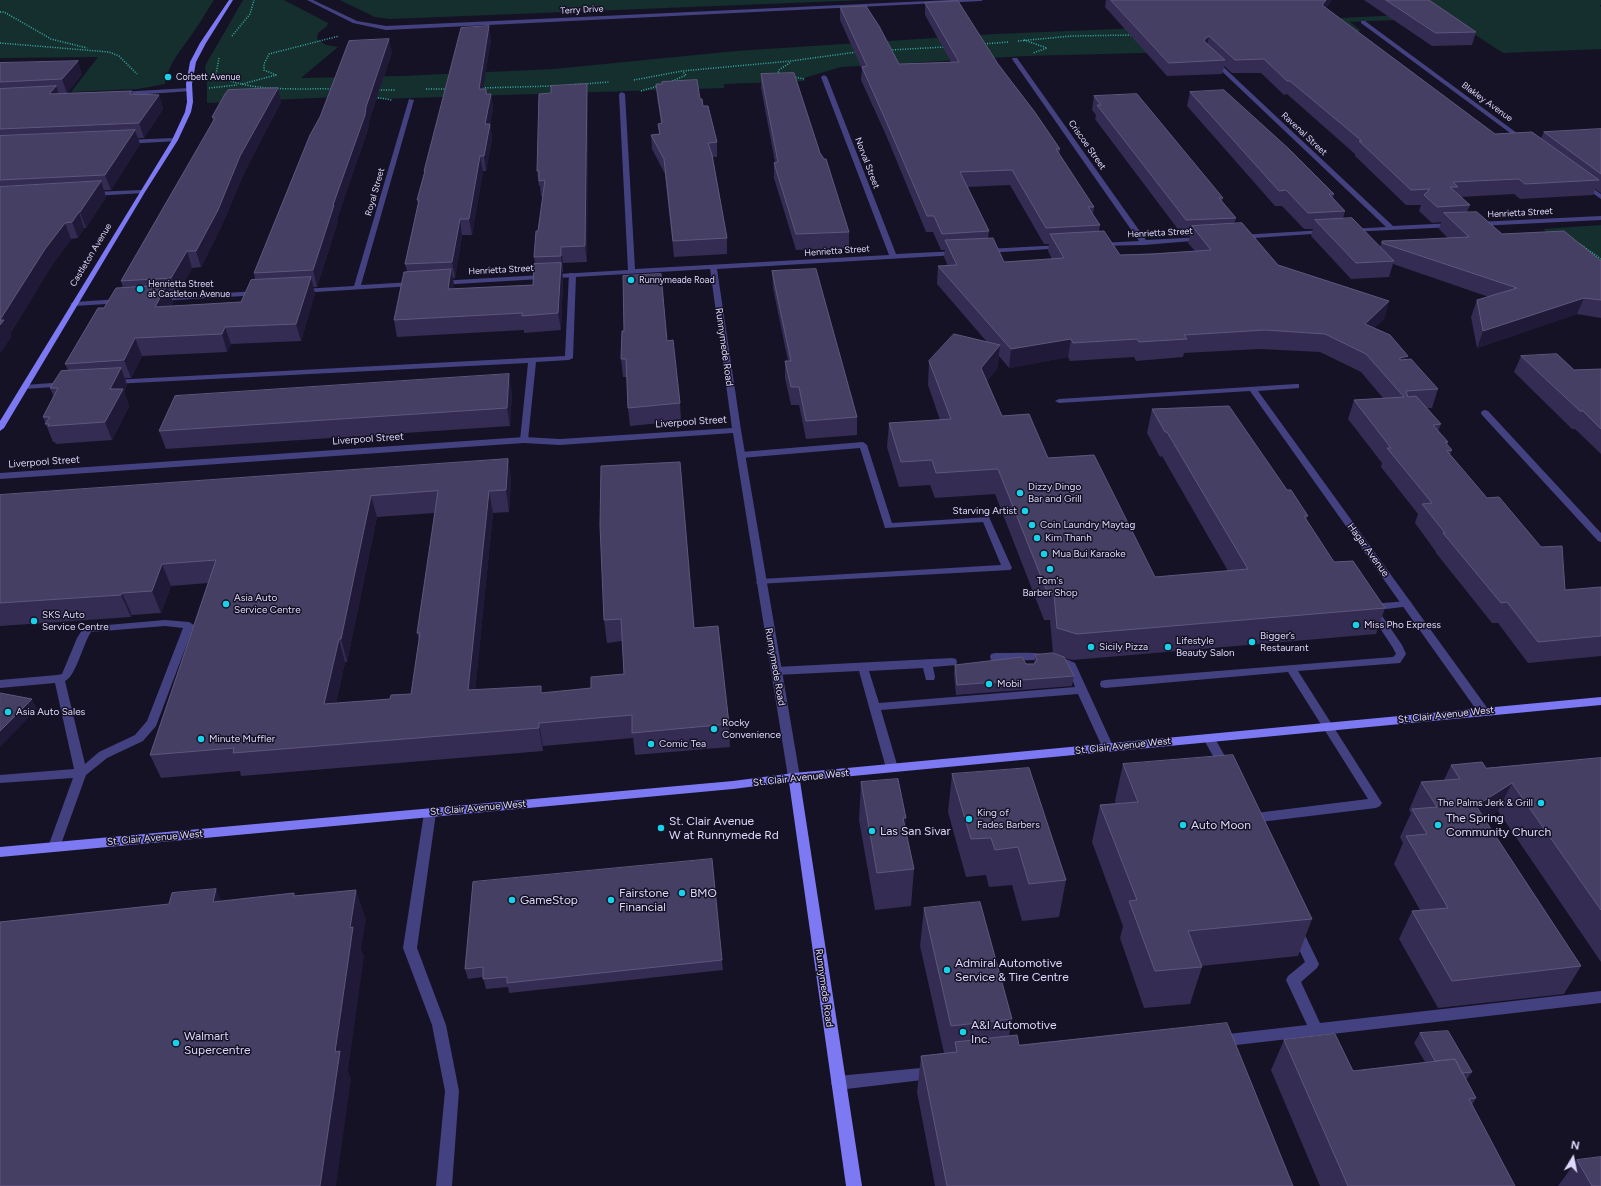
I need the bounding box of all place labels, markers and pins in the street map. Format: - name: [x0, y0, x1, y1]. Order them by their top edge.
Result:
- marker: Corbett Avenue: [163, 72, 173, 82]
- place label: Corbett Avenue: [176, 72, 240, 82]
- marker: Runnymeade Road: [626, 275, 636, 285]
- place label: Runnymeade Road: [639, 275, 715, 285]
- place label: Henrietta Street at Castleton Avenue: [148, 279, 230, 300]
- marker: Henrietta Street at Castleton Avenue: [135, 284, 145, 294]
- place label: Dizzy Dingo Bar and Grill: [1028, 481, 1082, 504]
- marker: Dizzy Dingo Bar and Grill: [1015, 488, 1025, 498]
- place label: Starving Artist: [952, 505, 1017, 517]
- marker: Starving Artist: [1020, 506, 1030, 516]
- place label: Coin Laundry Maytag: [1040, 519, 1135, 531]
- marker: Coin Laundry Maytag: [1027, 520, 1037, 530]
- place label: Kim Thanh: [1045, 532, 1092, 544]
- marker: Kim Thanh: [1032, 533, 1042, 543]
- place label: Mua Bui Karaoke: [1052, 548, 1126, 560]
- marker: Mua Bui Karaoke: [1039, 549, 1049, 559]
- marker: Tom's Barber Shop: [1045, 564, 1055, 574]
- place label: Tom's Barber Shop: [1022, 575, 1078, 598]
- place label: Asia Auto Service Centre: [234, 592, 301, 616]
- marker: Asia Auto Service Centre: [221, 599, 231, 609]
- place label: SKS Auto Service Centre: [42, 609, 109, 632]
- marker: SKS Auto Service Centre: [29, 616, 39, 626]
- place label: Miss Pho Express: [1364, 619, 1441, 631]
- marker: Miss Pho Express: [1351, 620, 1361, 630]
- place label: Bigger’s Restaurant: [1260, 630, 1309, 654]
- place label: Lifestyle Beauty Salon: [1176, 635, 1235, 658]
- marker: Bigger’s Restaurant: [1247, 637, 1257, 647]
- place label: Sicily Pizza: [1099, 641, 1148, 653]
- marker: Sicily Pizza: [1086, 642, 1096, 652]
- marker: Lifestyle Beauty Salon: [1163, 642, 1173, 652]
- place label: Mobil: [997, 678, 1022, 690]
- marker: Mobil: [984, 679, 994, 689]
- place label: Asia Auto Sales: [16, 706, 85, 718]
- marker: Asia Auto Sales: [3, 707, 13, 717]
- place label: Rocky Convenience: [722, 717, 781, 740]
- marker: Rocky Convenience: [709, 724, 719, 734]
- place label: Minute Muffler: [209, 733, 275, 745]
- marker: Minute Muffler: [196, 734, 206, 744]
- place label: Comic Tea: [659, 738, 706, 750]
- marker: Comic Tea: [646, 739, 656, 749]
- place label: The Palms Jerk & Grill: [1437, 797, 1533, 809]
- marker: The Palms Jerk & Grill: [1536, 798, 1546, 808]
- place label: King of Fades Barbers: [977, 807, 1040, 830]
- place label: The Spring Community Church: [1446, 811, 1551, 839]
- place label: St. Clair Avenue W at Runnymede Rd: [669, 814, 779, 842]
- marker: King of Fades Barbers: [964, 814, 974, 824]
- place label: Auto Moon: [1191, 818, 1251, 832]
- marker: Auto Moon: [1178, 820, 1188, 830]
- marker: The Spring Community Church: [1433, 820, 1443, 830]
- marker: St. Clair Avenue W at Runnymede Rd: [656, 823, 666, 833]
- place label: Las San Sivar: [880, 824, 950, 838]
- marker: Las San Sivar: [867, 826, 877, 836]
- place label: Fairstone Financial: [619, 886, 669, 914]
- place label: BMO: [690, 886, 717, 900]
- marker: BMO: [677, 888, 687, 898]
- place label: GameStop: [520, 893, 578, 907]
- marker: GameStop: [507, 895, 517, 905]
- marker: Fairstone Financial: [606, 895, 616, 905]
- place label: Admiral Automotive Service & Tire Centre: [955, 956, 1069, 984]
- marker: Admiral Automotive Service & Tire Centre: [942, 965, 952, 975]
- place label: A&I Automotive Inc.: [971, 1018, 1056, 1046]
- marker: A&I Automotive Inc.: [958, 1027, 968, 1037]
- place label: Walmart Supercentre: [184, 1029, 251, 1057]
- marker: Walmart Supercentre: [171, 1038, 181, 1048]

